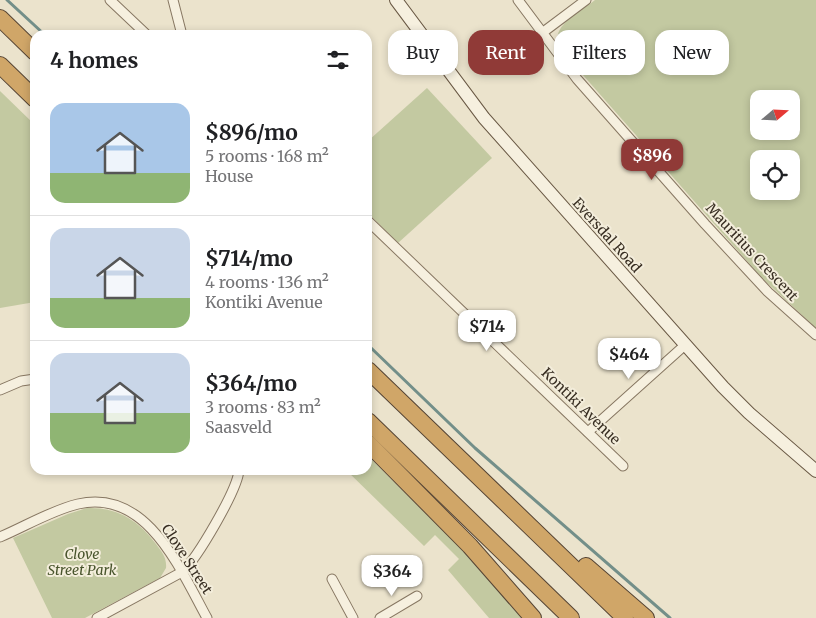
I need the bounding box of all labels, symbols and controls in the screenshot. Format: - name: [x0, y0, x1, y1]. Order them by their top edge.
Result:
- chip: Buy: [388, 30, 458, 75]
- chip: Rent: [468, 30, 544, 75]
- chip: Filters: [554, 30, 645, 75]
- chip: New: [655, 30, 729, 75]
- icon: filters: [324, 46, 352, 74]
- text: 4 homes: [50, 47, 138, 74]
- north arrow: [750, 90, 800, 140]
- map controls: [750, 90, 800, 200]
- text: $896/mo: [205, 119, 298, 146]
- icon: home: [90, 123, 150, 183]
- pin: $896: [622, 138, 682, 181]
- text: $896: [632, 145, 672, 165]
- text: 5 rooms · 168 m²: [205, 146, 329, 166]
- button: locate: [750, 150, 800, 200]
- text: House: [205, 166, 253, 186]
- street label: Eversdal Road: [569, 194, 646, 277]
- street label: Mauritius Crescent: [702, 199, 802, 305]
- text: $714/mo: [205, 245, 293, 272]
- icon: home: [90, 248, 150, 308]
- text: 4 rooms · 136 m²: [205, 272, 329, 292]
- text: Kontiki Avenue: [205, 292, 323, 312]
- pin: $714: [457, 310, 517, 352]
- text: $714: [469, 316, 505, 336]
- pin: $464: [599, 338, 659, 380]
- text: $464: [609, 344, 649, 364]
- street label: Kontiki Avenue: [538, 364, 624, 448]
- text: $364/mo: [205, 370, 297, 397]
- icon: home: [90, 373, 150, 433]
- text: 3 rooms · 83 m²: [205, 397, 321, 417]
- text: Saasveld: [205, 417, 272, 437]
- street label: Clove Street: [158, 521, 217, 598]
- park label: Clove Street Park: [48, 545, 117, 579]
- pin: $364: [362, 554, 422, 597]
- text: $364: [372, 561, 412, 581]

